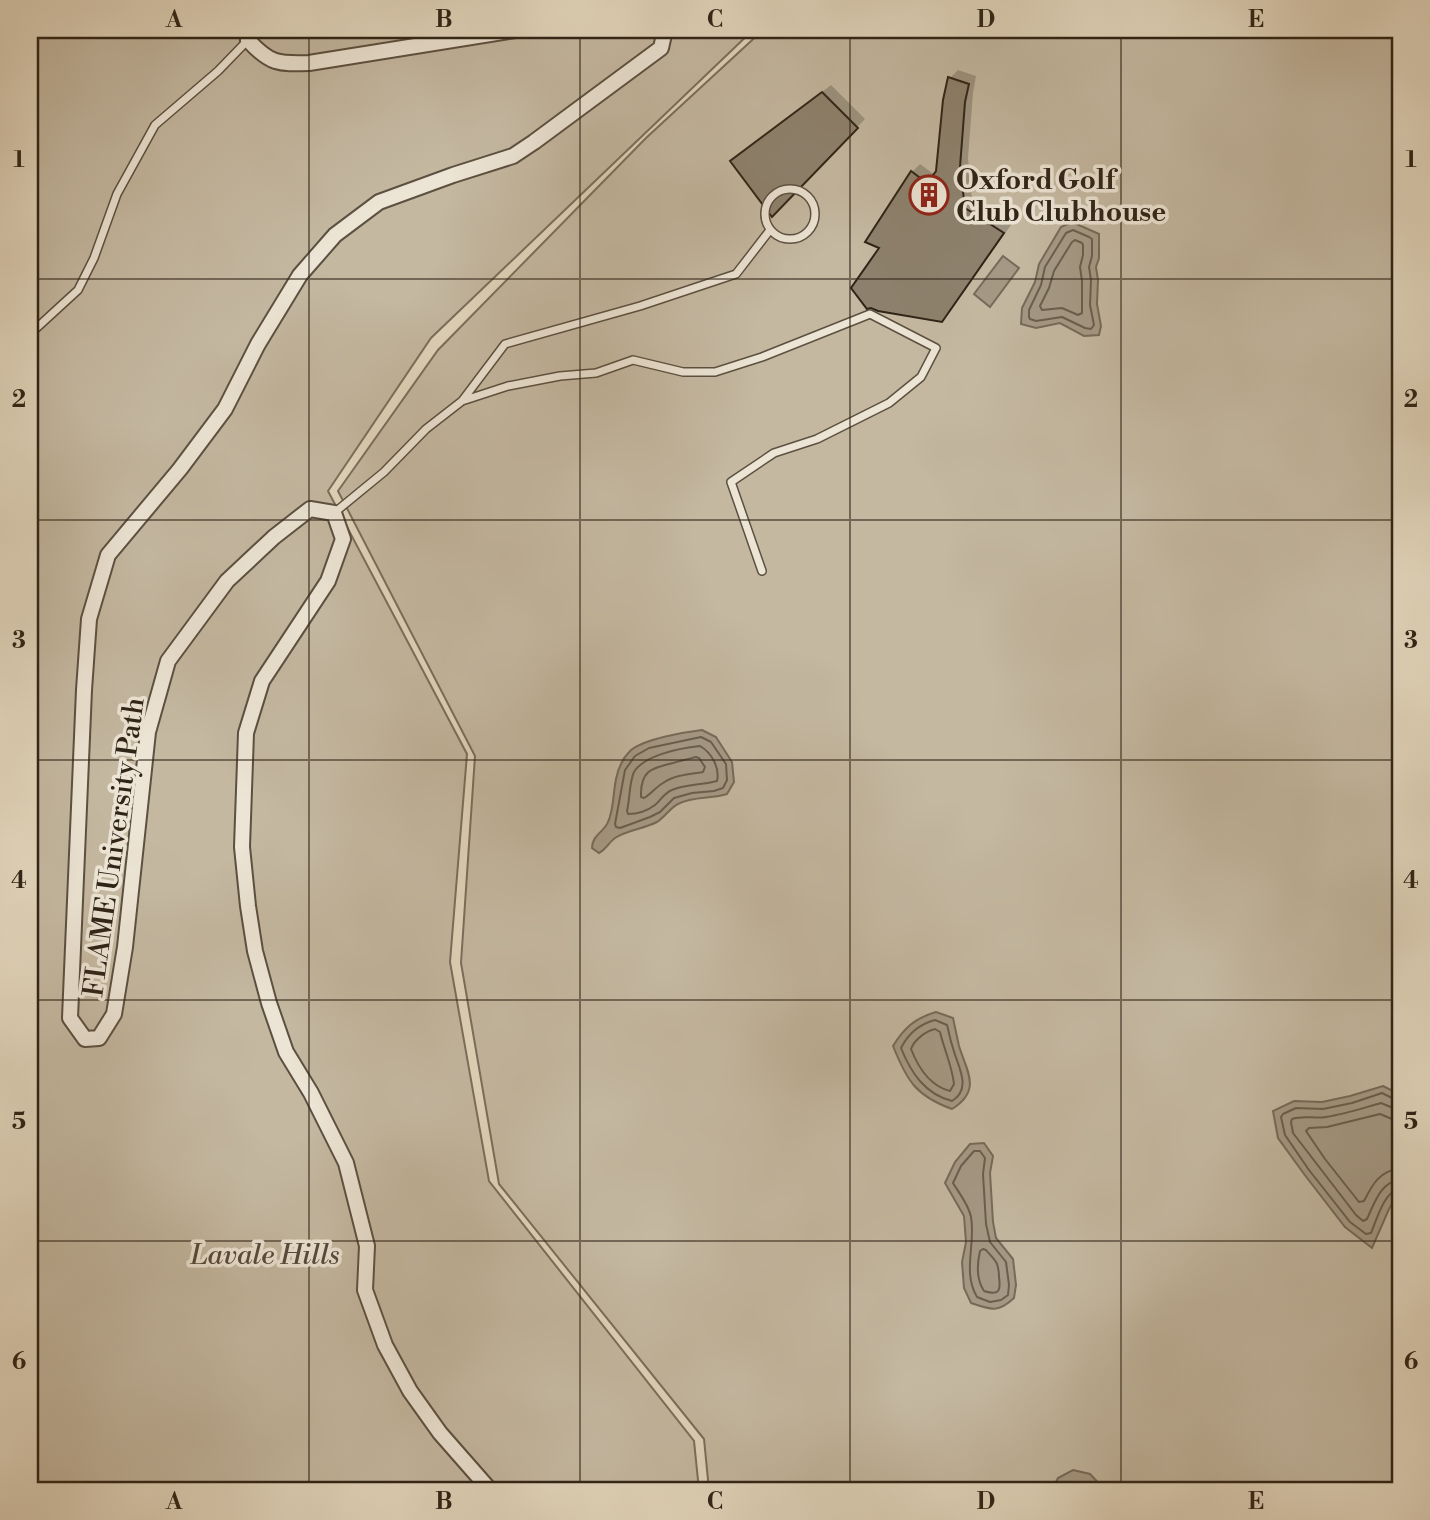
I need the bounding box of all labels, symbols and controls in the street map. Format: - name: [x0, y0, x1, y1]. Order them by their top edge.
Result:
- text: A: [165, 6, 183, 34]
- text: B: [435, 6, 453, 34]
- text: C: [707, 6, 723, 34]
- text: D: [977, 6, 995, 34]
- text: E: [1248, 6, 1264, 34]
- text: 1: [13, 146, 25, 174]
- text: 1: [1405, 146, 1417, 174]
- place label: Oxford Golf Club Clubhouse: [956, 163, 1166, 230]
- building icon: Oxford Golf Club Clubhouse: [908, 174, 950, 216]
- text: 2: [12, 386, 26, 414]
- text: 2: [1404, 386, 1418, 414]
- text: 3: [12, 627, 26, 655]
- text: 3: [1404, 627, 1418, 655]
- street label: FLAME University Path: [76, 695, 153, 999]
- text: 4: [11, 867, 27, 895]
- text: 4: [1403, 867, 1419, 895]
- text: 5: [12, 1108, 26, 1136]
- text: 5: [1404, 1108, 1418, 1136]
- park label: Lavale Hills: [189, 1238, 340, 1273]
- text: 6: [12, 1348, 26, 1376]
- text: 6: [1404, 1348, 1418, 1376]
- text: A: [165, 1488, 183, 1516]
- text: B: [435, 1488, 453, 1516]
- text: C: [707, 1488, 723, 1516]
- text: D: [977, 1488, 995, 1516]
- text: E: [1248, 1488, 1264, 1516]

